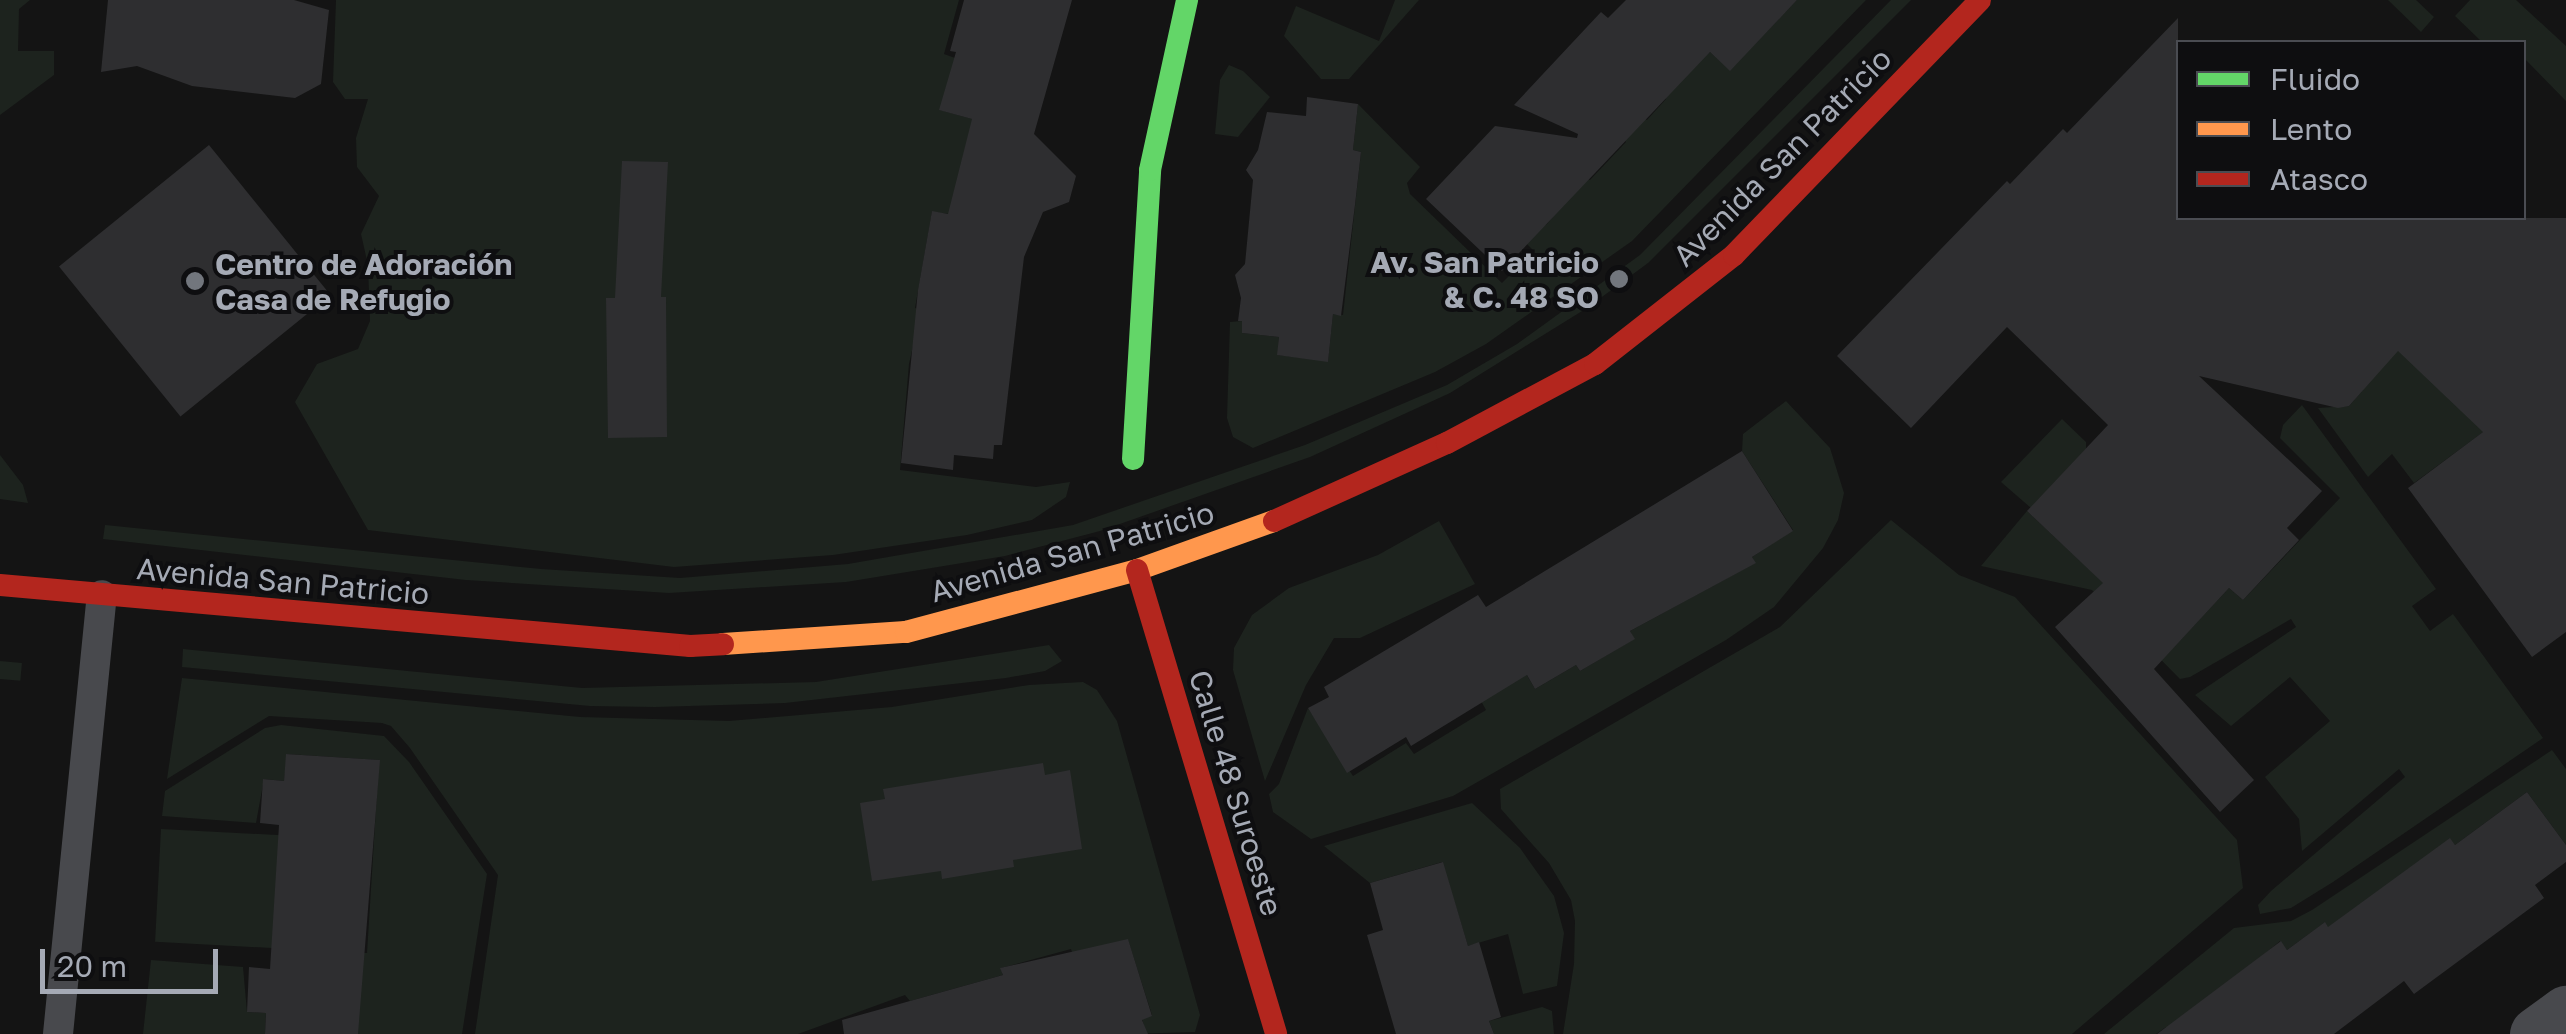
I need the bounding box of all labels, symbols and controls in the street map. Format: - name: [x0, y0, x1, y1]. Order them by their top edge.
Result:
- street label: Avenida San Patricio: [1665, 40, 1899, 274]
- legend: [2176, 40, 2526, 220]
- text: Fluido: [2270, 61, 2360, 97]
- text: Lento: [2270, 111, 2352, 147]
- text: Atasco: [2270, 161, 2368, 197]
- place label: Av. San Patricio & C. 48 SO: [1370, 244, 1599, 314]
- place label: Centro de Adoración Casa de Refugio: [215, 246, 512, 316]
- marker: Av. San Patricio & C. 48 SO: [1608, 268, 1630, 290]
- marker: Centro de Adoración Casa de Refugio: [184, 270, 206, 292]
- street label: Avenida San Patricio: [926, 494, 1218, 610]
- street label: Avenida San Patricio: [135, 550, 431, 612]
- street label: Calle 48 Suroeste: [1182, 666, 1290, 920]
- scale bar: [45, 929, 222, 991]
- text: 20 m: [57, 948, 127, 984]

